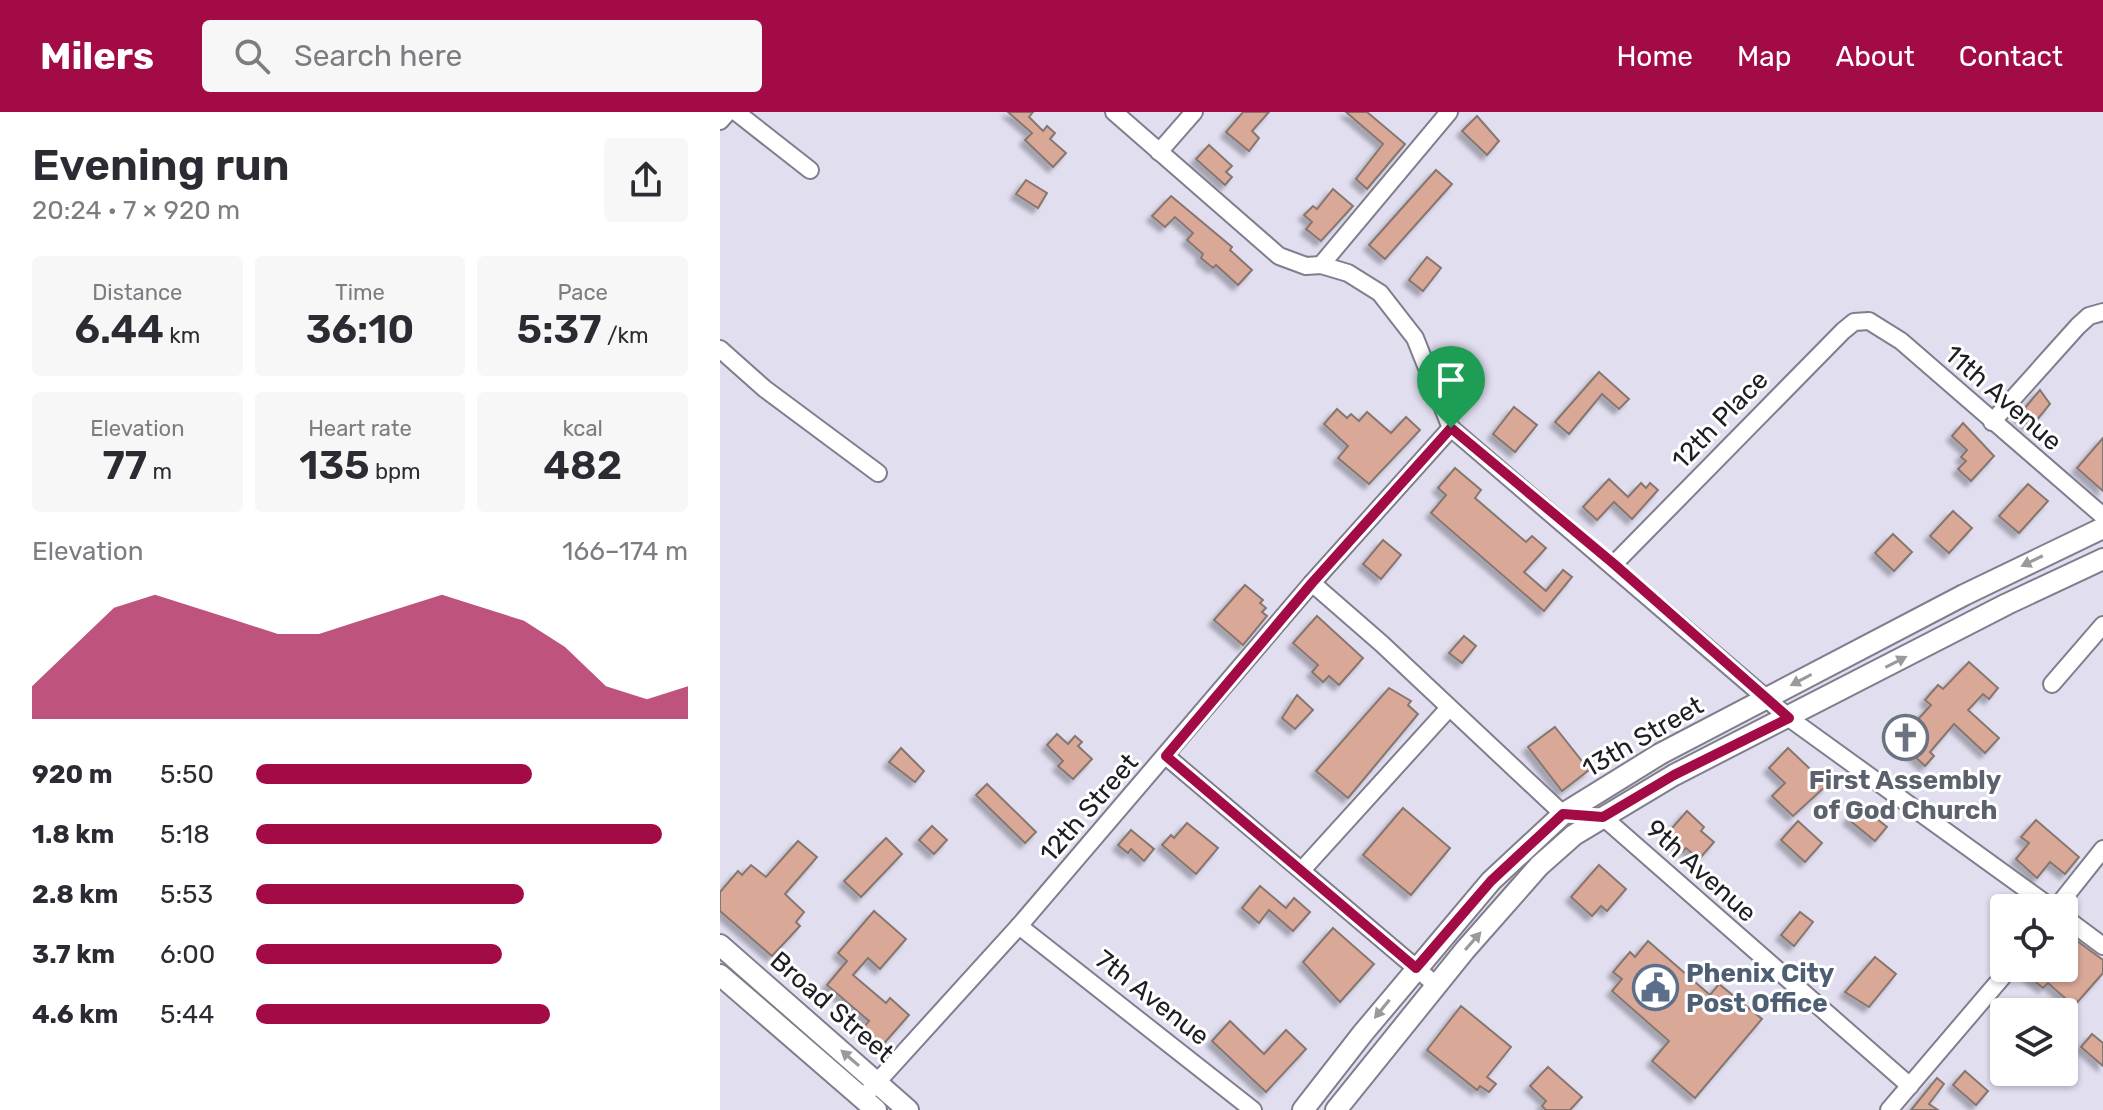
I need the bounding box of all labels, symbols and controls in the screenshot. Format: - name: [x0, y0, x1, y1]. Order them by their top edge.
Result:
- search box: [202, 20, 762, 92]
- text: Milers: [40, 33, 154, 79]
- icon: search: [230, 34, 274, 78]
- text: Search here: [294, 38, 462, 74]
- text: Home: [1616, 40, 1693, 73]
- text: Map: [1737, 40, 1791, 73]
- text: About: [1835, 40, 1915, 73]
- text: Contact: [1959, 40, 2063, 73]
- button: share: [604, 138, 688, 222]
- text: Evening run: [32, 139, 290, 191]
- text: 20:24 · 7 × 920 m: [32, 195, 240, 226]
- text: Distance: [92, 279, 182, 306]
- text: Time: [335, 279, 385, 306]
- text: Pace: [557, 279, 608, 306]
- text: 6.44: [74, 306, 164, 353]
- text: 36:10: [306, 306, 414, 353]
- text: 5:37: [517, 306, 602, 353]
- text: km: [164, 322, 200, 349]
- text: /km: [602, 322, 648, 349]
- street label: 11th Avenue: [1938, 339, 2068, 457]
- pin: [1417, 346, 1485, 428]
- icon: arrive: [1429, 358, 1473, 402]
- street label: 12th Place: [1665, 364, 1775, 476]
- text: Elevation: [90, 415, 184, 442]
- text: Heart rate: [308, 415, 412, 442]
- text: kcal: [562, 415, 603, 442]
- text: 77: [103, 442, 147, 489]
- text: 135: [299, 442, 370, 489]
- text: 482: [543, 442, 622, 489]
- text: m: [147, 458, 172, 485]
- text: bpm: [370, 458, 421, 485]
- text: Elevation: [32, 536, 143, 567]
- text: 166–174 m: [562, 536, 688, 567]
- one-way arrow: [2021, 555, 2044, 568]
- one-way arrow: [1884, 655, 1907, 669]
- one-way arrow: [1790, 674, 1813, 687]
- street label: 13th Street: [1577, 690, 1709, 784]
- church icon: First Assembly of God Church: [1881, 713, 1929, 761]
- street label: 12th Street: [1033, 747, 1145, 869]
- text: 920 m: [32, 759, 113, 790]
- text: 5:50: [160, 759, 214, 790]
- place label: First Assembly of God Church: [1809, 765, 2002, 826]
- street label: 9th Avenue: [1639, 813, 1763, 929]
- text: 1.8 km: [32, 819, 114, 850]
- text: 5:18: [160, 819, 210, 850]
- text: 2.8 km: [32, 879, 118, 910]
- text: 5:53: [160, 879, 213, 910]
- map controls: [1990, 894, 2078, 1086]
- button: locate: [1990, 894, 2078, 982]
- one-way arrow: [1464, 931, 1481, 951]
- text: 3.7 km: [32, 939, 115, 970]
- text: 6:00: [160, 939, 215, 970]
- street label: 7th Avenue: [1089, 944, 1215, 1052]
- street label: Broad Street: [764, 945, 900, 1069]
- place label: Phenix City Post Office: [1686, 958, 1835, 1019]
- public building icon: Phenix City Post Office: [1631, 964, 1679, 1012]
- button: layers: [1990, 998, 2078, 1086]
- text: 4.6 km: [32, 999, 118, 1030]
- text: 5:44: [160, 999, 214, 1030]
- one-way arrow: [1374, 999, 1391, 1019]
- one-way arrow: [841, 1050, 861, 1067]

